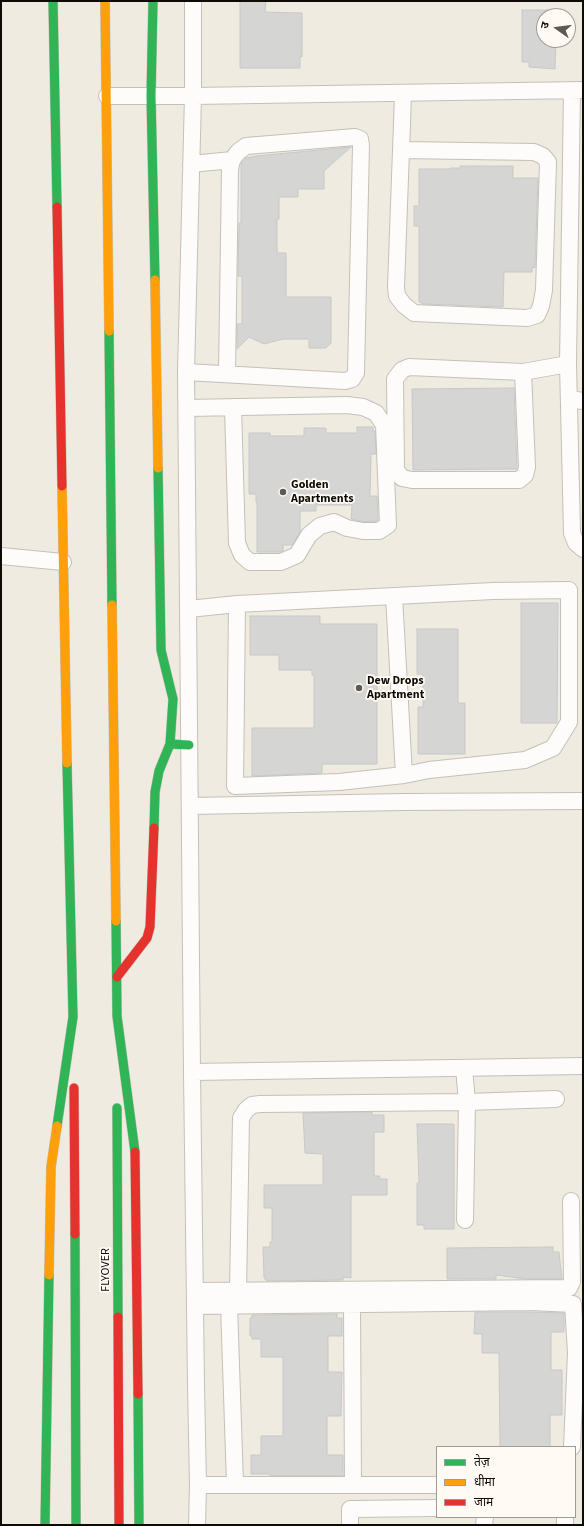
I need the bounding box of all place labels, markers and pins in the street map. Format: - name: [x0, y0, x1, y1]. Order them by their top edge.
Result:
- place label: Golden Apartments: [291, 478, 353, 506]
- marker: Golden Apartments: [278, 487, 288, 497]
- place label: Dew Drops Apartment: [367, 674, 424, 702]
- marker: Dew Drops Apartment: [354, 683, 364, 693]

